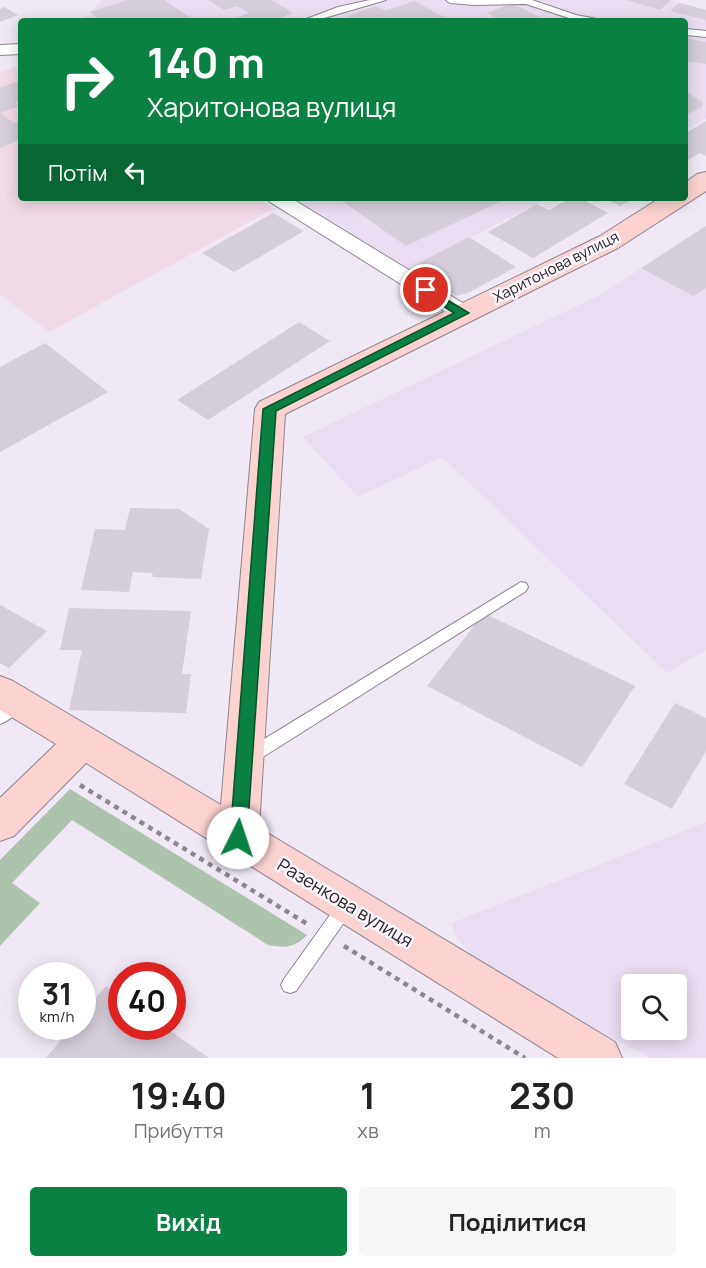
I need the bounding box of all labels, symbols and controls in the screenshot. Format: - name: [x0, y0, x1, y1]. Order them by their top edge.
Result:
- text: 140 m: [147, 33, 265, 91]
- icon: right: [48, 42, 126, 120]
- text: Харитонова вулиця: [147, 88, 397, 125]
- icon: left: [119, 156, 152, 189]
- text: Потім: [48, 158, 107, 188]
- street label: Харитонова вулиця: [489, 226, 622, 307]
- pin: [400, 264, 451, 315]
- icon: arrive: [409, 273, 442, 306]
- position arrow: [206, 806, 270, 870]
- street label: Разенкова вулиця: [273, 852, 418, 952]
- speed limit sign: 40: [108, 962, 186, 1040]
- text: 31: [42, 973, 72, 1014]
- map controls: [621, 974, 687, 1040]
- button: search: [621, 974, 687, 1040]
- text: km/h: [40, 1006, 74, 1027]
- text: 19:40: [131, 1071, 227, 1120]
- text: 1: [360, 1071, 376, 1120]
- text: 230: [509, 1071, 575, 1120]
- text: Прибуття: [134, 1117, 224, 1144]
- text: хв: [357, 1117, 379, 1144]
- text: m: [534, 1117, 551, 1144]
- button: Вихід: [30, 1187, 347, 1256]
- button: Поділитися: [359, 1187, 676, 1256]

